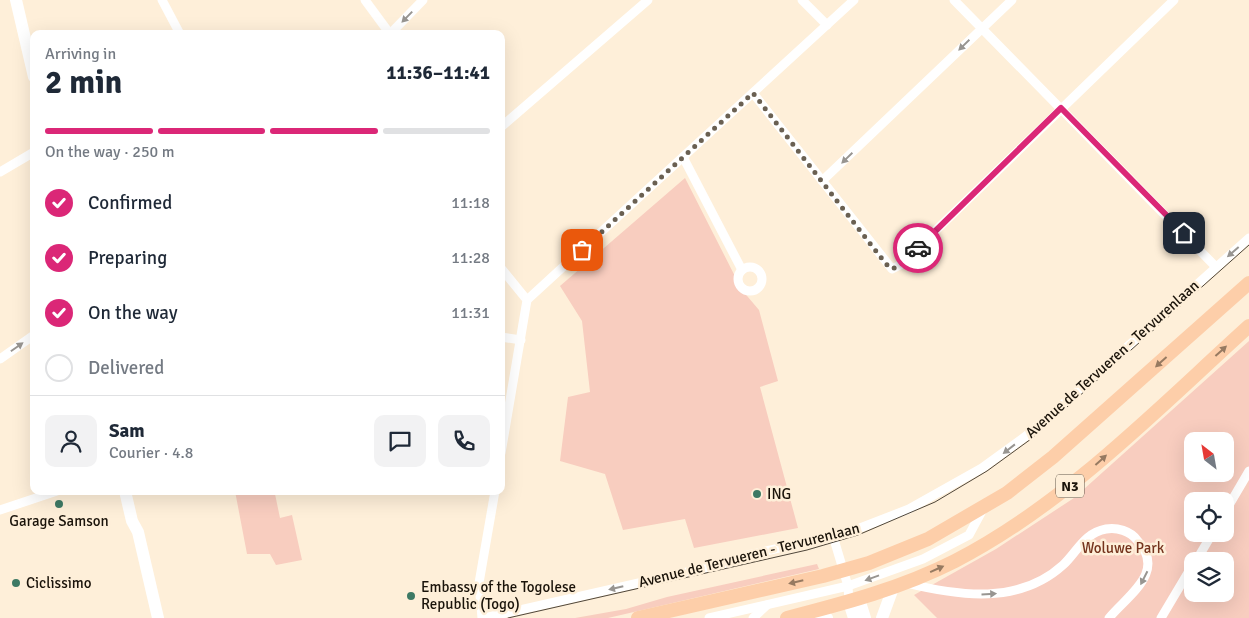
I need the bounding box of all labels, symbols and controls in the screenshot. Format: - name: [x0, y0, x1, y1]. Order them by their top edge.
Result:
- one-way arrow: [401, 11, 413, 23]
- one-way arrow: [959, 39, 971, 51]
- text: Arriving in: [45, 44, 116, 64]
- text: 11:36–11:41: [386, 61, 490, 85]
- text: 2 min: [45, 63, 122, 102]
- text: On the way · 250 m: [45, 142, 175, 162]
- one-way arrow: [842, 152, 854, 164]
- icon: check: [45, 189, 73, 217]
- text: Confirmed: [88, 191, 172, 215]
- text: 11:18: [451, 193, 490, 213]
- pin: [1163, 212, 1205, 254]
- icon: home: [1170, 219, 1198, 247]
- courier: [893, 223, 943, 273]
- pin: [561, 229, 603, 271]
- icon: car: [904, 234, 932, 262]
- icon: bag: [568, 236, 596, 264]
- icon: check: [45, 244, 73, 272]
- text: Preparing: [88, 246, 167, 270]
- one-way arrow: [1226, 247, 1239, 258]
- text: 11:28: [451, 248, 490, 268]
- street label: Avenue de Tervueren - Tervurenlaan: [1022, 276, 1202, 442]
- icon: check: [45, 299, 73, 327]
- text: On the way: [88, 301, 178, 325]
- text: 11:31: [451, 303, 490, 323]
- one-way arrow: [10, 342, 24, 352]
- one-way arrow: [1215, 345, 1227, 357]
- text: Delivered: [88, 356, 164, 380]
- one-way arrow: [1155, 356, 1167, 368]
- button: person: [45, 415, 97, 467]
- button: chat: [374, 415, 426, 467]
- button: phone: [438, 415, 490, 467]
- text: Sam: [109, 419, 145, 443]
- north arrow: [1184, 432, 1234, 482]
- map controls: [1184, 432, 1234, 602]
- text: Courier · 4.8: [109, 443, 193, 463]
- one-way arrow: [1002, 444, 1016, 454]
- one-way arrow: [1094, 454, 1107, 465]
- road number: N3: [1056, 474, 1084, 498]
- place label: ING: [767, 485, 791, 503]
- marker: ING: [751, 488, 763, 500]
- button: locate: [1184, 492, 1234, 542]
- marker: Garage Samson: [53, 498, 65, 510]
- place label: Garage Samson: [9, 512, 109, 530]
- street label: Avenue de Tervueren - Tervurenlaan: [637, 519, 861, 591]
- park label: Woluwe Park: [1082, 539, 1165, 557]
- button: layers: [1184, 552, 1234, 602]
- one-way arrow: [930, 564, 944, 572]
- one-way arrow: [1139, 570, 1148, 585]
- place label: Ciclissimo: [26, 574, 92, 592]
- one-way arrow: [864, 574, 879, 582]
- marker: Ciclissimo: [10, 577, 22, 589]
- place label: Embassy of the Togolese Republic (Togo): [421, 578, 576, 613]
- one-way arrow: [789, 578, 804, 586]
- one-way arrow: [609, 584, 624, 592]
- marker: Embassy of the Togolese Republic (Togo): [405, 590, 417, 602]
- one-way arrow: [981, 590, 997, 598]

